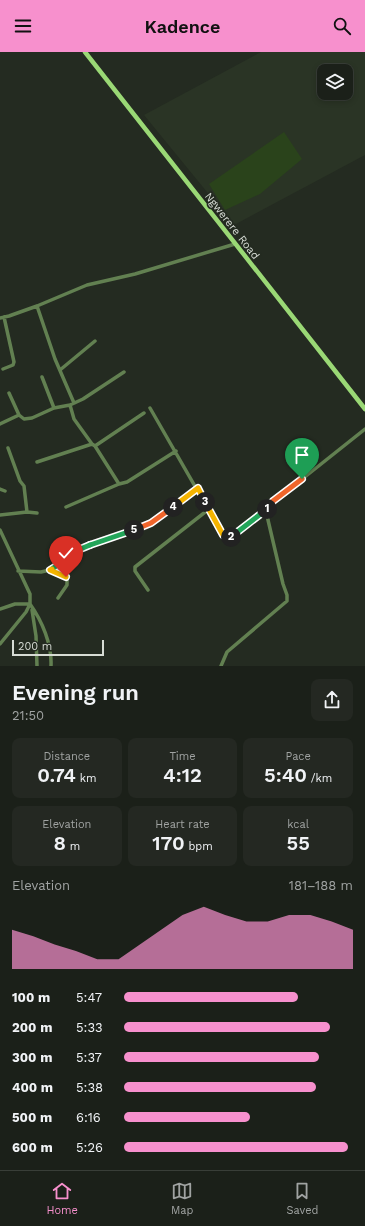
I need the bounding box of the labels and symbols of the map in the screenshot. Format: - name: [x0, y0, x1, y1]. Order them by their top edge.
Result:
- street label: Ngwerere Road: [202, 190, 262, 262]
- pin: [285, 438, 319, 479]
- pin: 3: [195, 492, 215, 512]
- pin: 4: [163, 497, 183, 517]
- pin: 1: [257, 499, 277, 519]
- pin: 5: [124, 520, 144, 540]
- pin: 2: [221, 527, 241, 547]
- pin: [49, 536, 83, 577]
- scale bar: [12, 638, 104, 657]

